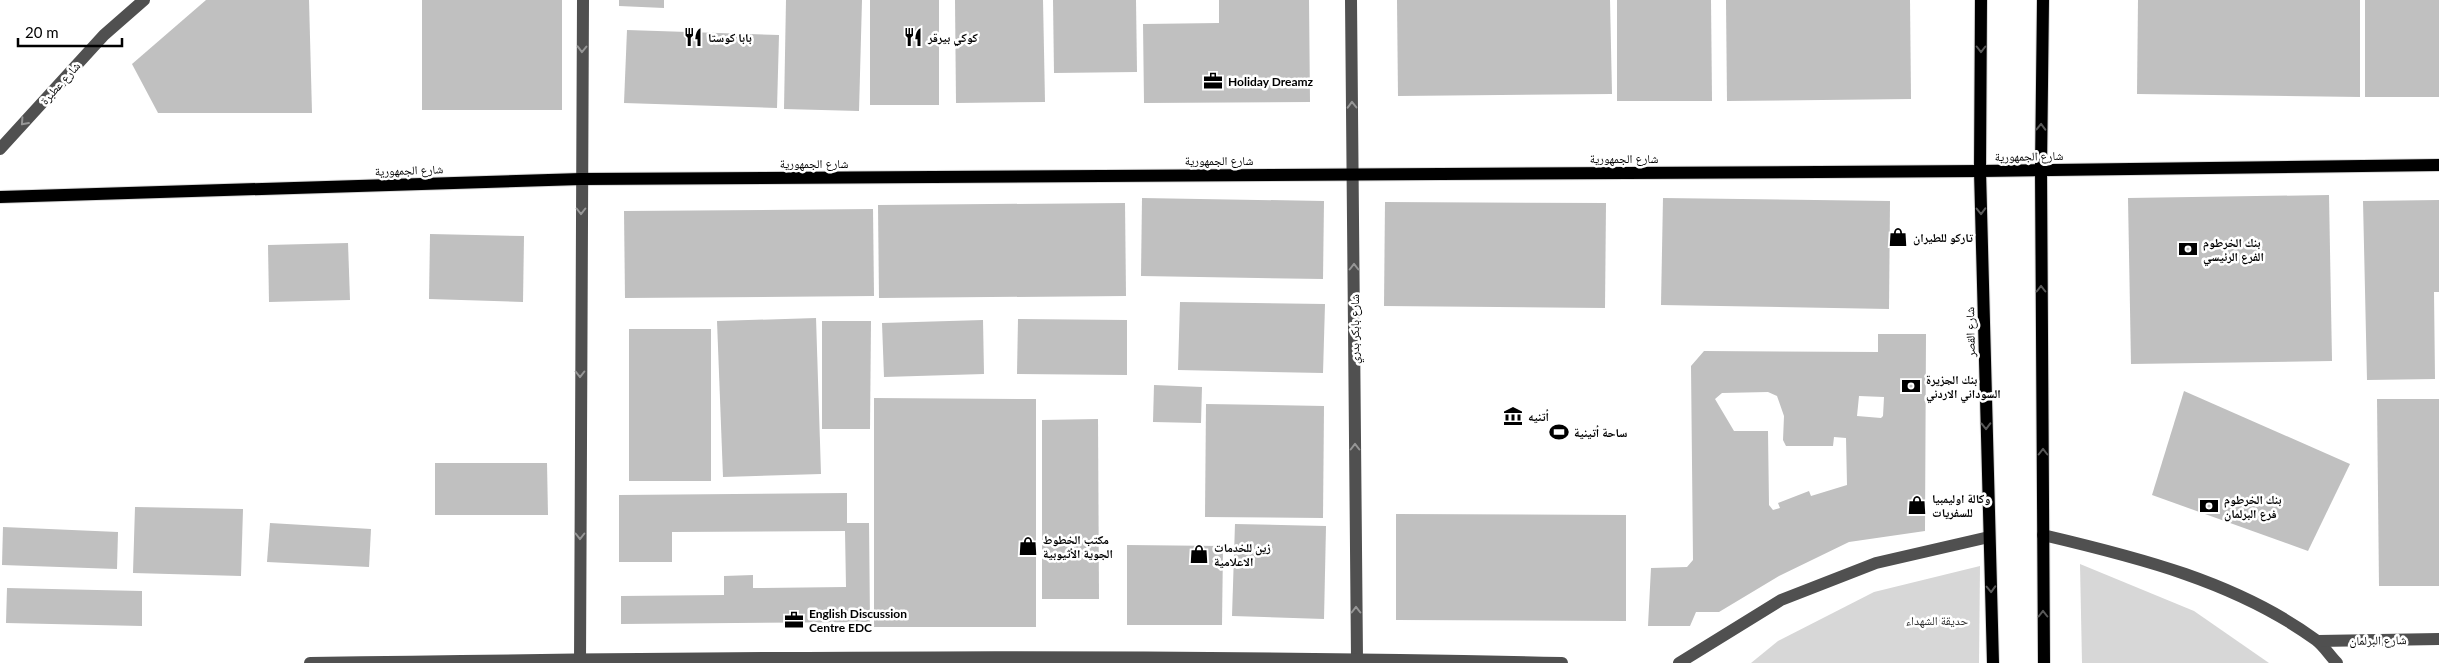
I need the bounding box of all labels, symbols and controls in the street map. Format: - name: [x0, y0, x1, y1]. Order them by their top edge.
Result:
- scale bar: [18, 15, 121, 47]
- text: 20 m: [25, 23, 59, 41]
- restaurant icon: بابا كوستا: [682, 26, 704, 48]
- restaurant icon: كوكي بيرقر: [902, 26, 924, 48]
- place label: بابا كوستا: [708, 30, 752, 45]
- place label: كوكي بيرقر: [927, 30, 979, 47]
- one-way arrow: [577, 45, 587, 53]
- one-way arrow: [1976, 45, 1986, 53]
- street label: شارع عطبرة: [37, 58, 84, 108]
- office icon: Holiday Dreamz: [1202, 70, 1224, 92]
- place label: Holiday Dreamz: [1228, 74, 1314, 89]
- one-way arrow: [1347, 100, 1357, 108]
- one-way arrow: [21, 117, 30, 126]
- one-way arrow: [2036, 123, 2046, 130]
- street label: شارع الجمهورية: [1995, 148, 2064, 165]
- street label: شارع الجمهورية: [1590, 151, 1658, 167]
- street label: شارع الجمهورية: [1185, 153, 1253, 169]
- street label: شارع الجمهورية: [780, 156, 848, 172]
- street label: شارع الجمهورية: [374, 161, 444, 180]
- one-way arrow: [1976, 207, 1987, 215]
- one-way arrow: [576, 208, 586, 215]
- shop icon: تاركو للطيران: [1887, 226, 1909, 248]
- place label: تاركو للطيران: [1913, 230, 1974, 246]
- place label: بنك الخرطوم الفرع الرئيسي: [2203, 235, 2264, 266]
- bank icon: بنك الخرطوم الفرع الرئيسي: [2177, 238, 2199, 260]
- one-way arrow: [1348, 263, 1359, 271]
- one-way arrow: [2036, 285, 2047, 293]
- street label: شارع بابكر بدري: [1347, 294, 1365, 364]
- street label: شارع القصر: [1962, 307, 1979, 358]
- one-way arrow: [575, 370, 585, 378]
- place label: بنك الجزيرة السوداني الاردني: [1926, 372, 2001, 403]
- bank icon: بنك الجزيرة السوداني الاردني: [1900, 375, 1922, 397]
- museum icon: أتنيه: [1502, 405, 1524, 427]
- place label: أتنيه: [1528, 409, 1549, 424]
- sports icon: ساحة أتينية: [1548, 421, 1570, 443]
- one-way arrow: [1981, 422, 1992, 430]
- place label: ساحة أتينية: [1574, 425, 1627, 440]
- one-way arrow: [1350, 443, 1360, 450]
- one-way arrow: [2037, 448, 2048, 456]
- place label: وكالة اوليمبيا للسفريات: [1932, 491, 1990, 520]
- place label: بنك الخرطوم فرع البرلمان: [2224, 492, 2282, 522]
- shop icon: وكالة اوليمبيا للسفريات: [1906, 494, 1928, 516]
- bank icon: بنك الخرطوم فرع البرلمان: [2198, 495, 2220, 517]
- one-way arrow: [575, 532, 585, 540]
- place label: مكتب الخطوط الجوية الأثيوبية: [1043, 532, 1113, 561]
- shop icon: مكتب الخطوط الجوية الأثيوبية: [1017, 535, 1039, 557]
- place label: زين للخدمات الاعلامية: [1214, 540, 1271, 569]
- shop icon: زين للخدمات الاعلامية: [1188, 543, 1210, 565]
- one-way arrow: [1985, 585, 1996, 593]
- one-way arrow: [1351, 605, 1361, 613]
- place label: English Discussion Centre EDC: [809, 606, 907, 635]
- office icon: English Discussion Centre EDC: [783, 609, 805, 631]
- one-way arrow: [2038, 610, 2048, 618]
- park label: حديقة الشهداء: [1906, 613, 1969, 628]
- street label: شارع البرلمان: [2349, 632, 2407, 649]

